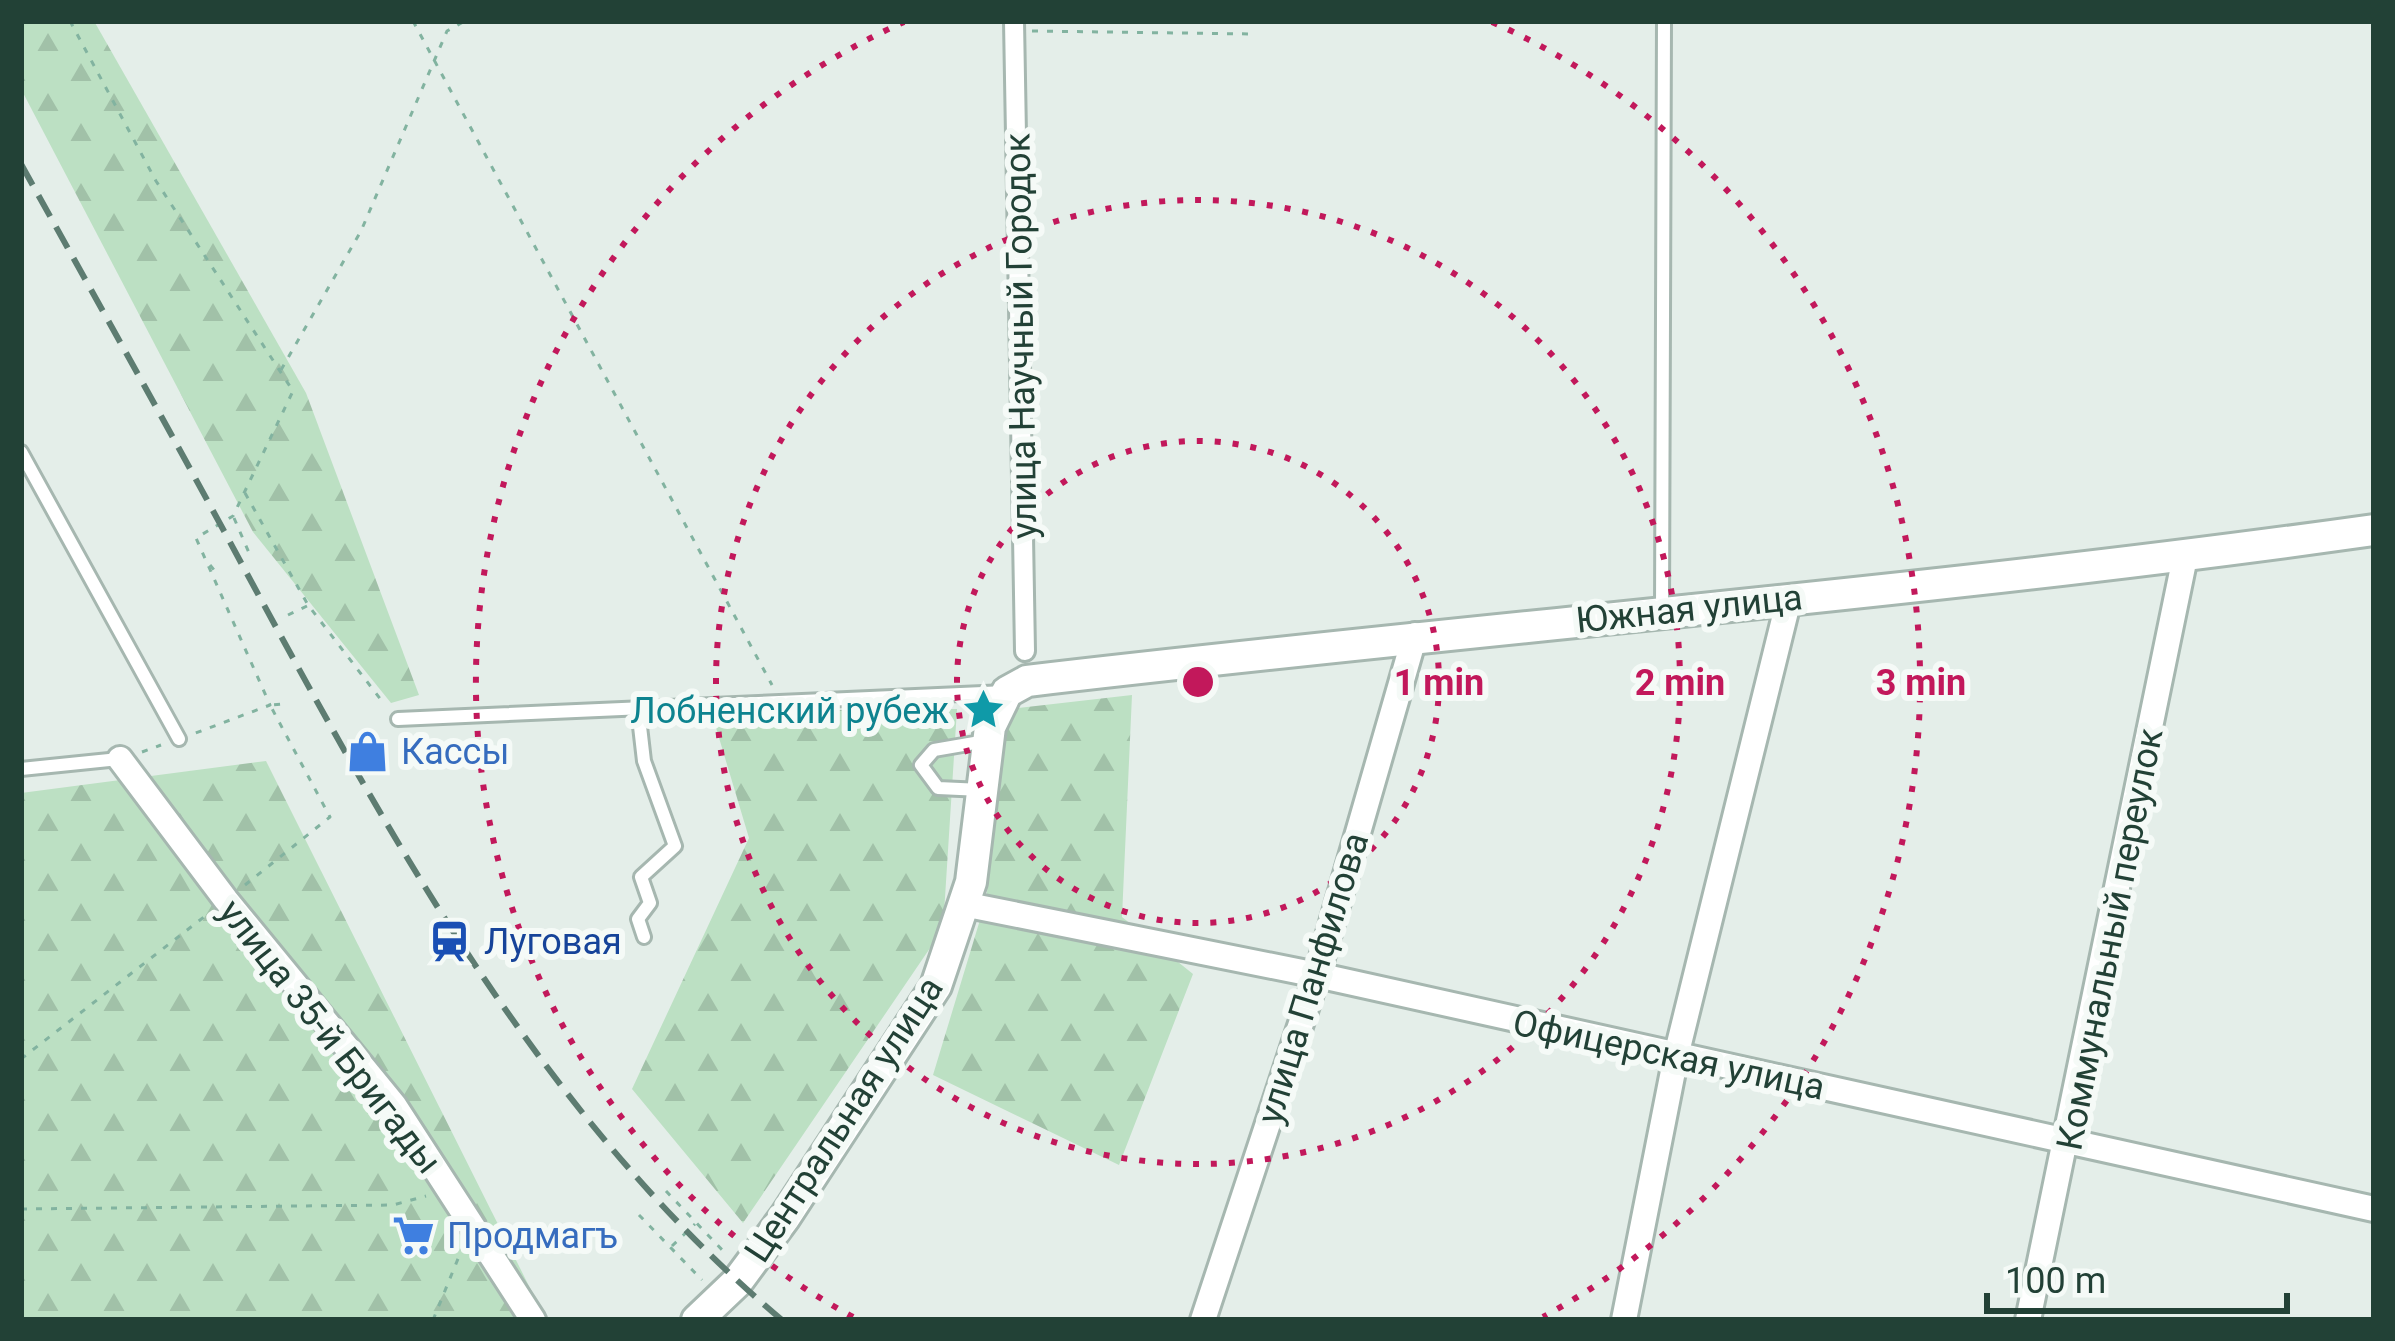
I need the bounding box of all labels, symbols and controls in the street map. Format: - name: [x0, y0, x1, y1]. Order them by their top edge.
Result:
- street label: улица Научный Городок: [996, 132, 1046, 539]
- street label: Южная улица: [1574, 576, 1804, 642]
- centre of rings: [1177, 661, 1219, 703]
- text: 1 min: [1394, 662, 1484, 704]
- text: 2 min: [1635, 662, 1725, 704]
- text: 3 min: [1876, 662, 1966, 704]
- place icon: Лобненский рубеж: [960, 687, 1006, 733]
- place label: Лобненский рубеж: [630, 690, 949, 732]
- street label: Коммунальный переулок: [2048, 724, 2172, 1154]
- shop icon: Кассы: [344, 728, 390, 774]
- place label: Кассы: [401, 731, 509, 773]
- street label: улица Панфилова: [1249, 828, 1377, 1129]
- street label: улица 35-й Бригады: [210, 891, 450, 1182]
- station icon: Луговая: [427, 918, 473, 964]
- place label: Луговая: [484, 921, 622, 963]
- street label: Центральная улица: [736, 969, 952, 1270]
- street label: Офицерская улица: [1509, 1001, 1829, 1109]
- supermarket icon: Продмагъ: [390, 1212, 436, 1258]
- place label: Продмагъ: [447, 1215, 618, 1257]
- scale bar: [1987, 1239, 2287, 1313]
- text: 100 m: [2005, 1260, 2106, 1302]

